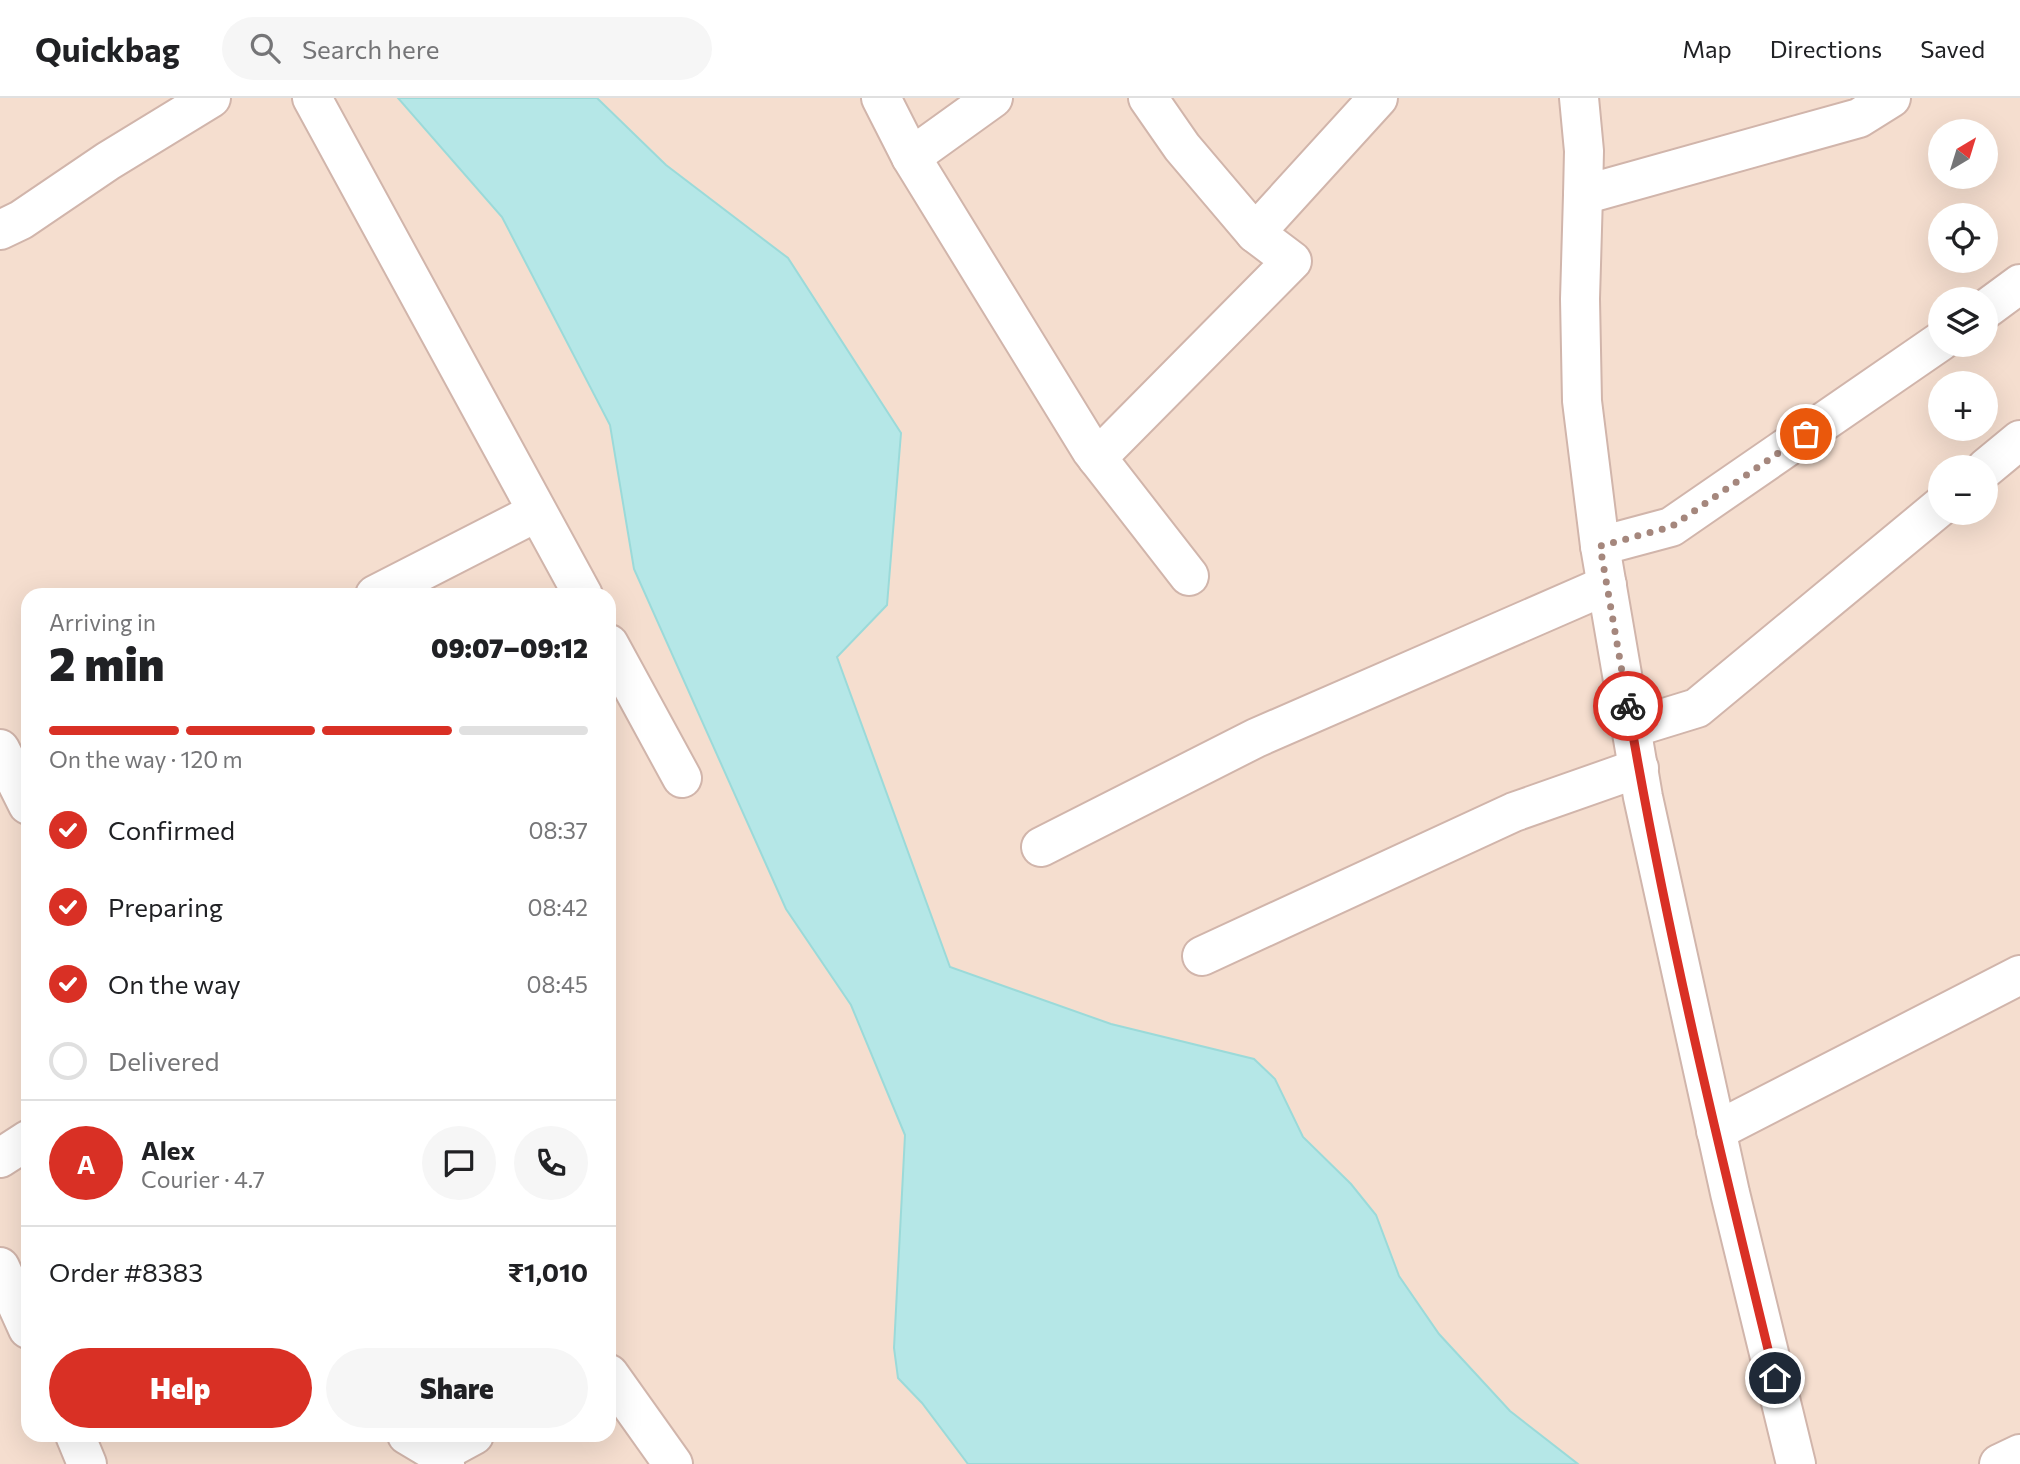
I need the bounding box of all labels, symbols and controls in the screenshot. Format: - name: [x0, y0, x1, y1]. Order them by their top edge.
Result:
- search box: [222, 17, 712, 80]
- text: Quickbag: [35, 28, 180, 69]
- icon: search: [246, 29, 284, 67]
- text: Search here: [302, 33, 439, 64]
- text: Map: [1682, 34, 1732, 63]
- text: Directions: [1770, 34, 1882, 63]
- text: Saved: [1920, 34, 1985, 63]
- north arrow: [1928, 119, 1998, 189]
- map controls: [1928, 119, 1998, 525]
- button: locate: [1928, 203, 1998, 273]
- button: layers: [1928, 287, 1998, 357]
- button: +: [1928, 371, 1998, 441]
- pin: [1776, 404, 1836, 464]
- icon: bag: [1787, 415, 1825, 453]
- button: −: [1928, 455, 1998, 525]
- text: Arriving in: [49, 608, 156, 636]
- text: 09:07–09:12: [431, 632, 588, 663]
- text: 2 min: [49, 634, 165, 690]
- courier: [1593, 671, 1663, 741]
- icon: bike: [1609, 687, 1647, 725]
- text: On the way · 120 m: [49, 745, 243, 773]
- icon: check: [49, 811, 87, 849]
- text: Confirmed: [108, 814, 235, 845]
- text: 08:37: [528, 816, 588, 844]
- icon: check: [49, 888, 87, 926]
- text: Preparing: [108, 891, 223, 922]
- text: 08:42: [527, 893, 588, 921]
- icon: check: [49, 965, 87, 1003]
- text: On the way: [108, 968, 241, 999]
- text: 08:45: [527, 970, 588, 998]
- text: Delivered: [108, 1045, 219, 1076]
- button: chat: [422, 1126, 496, 1200]
- button: phone: [514, 1126, 588, 1200]
- text: Alex: [141, 1134, 195, 1165]
- text: A: [77, 1148, 95, 1179]
- text: Courier · 4.7: [141, 1165, 265, 1193]
- text: Order #8383: [49, 1256, 203, 1287]
- text: ₹1,010: [508, 1256, 588, 1287]
- button: Help: [49, 1348, 312, 1428]
- button: Share: [326, 1348, 588, 1428]
- pin: [1745, 1348, 1805, 1408]
- icon: home: [1756, 1359, 1794, 1397]

